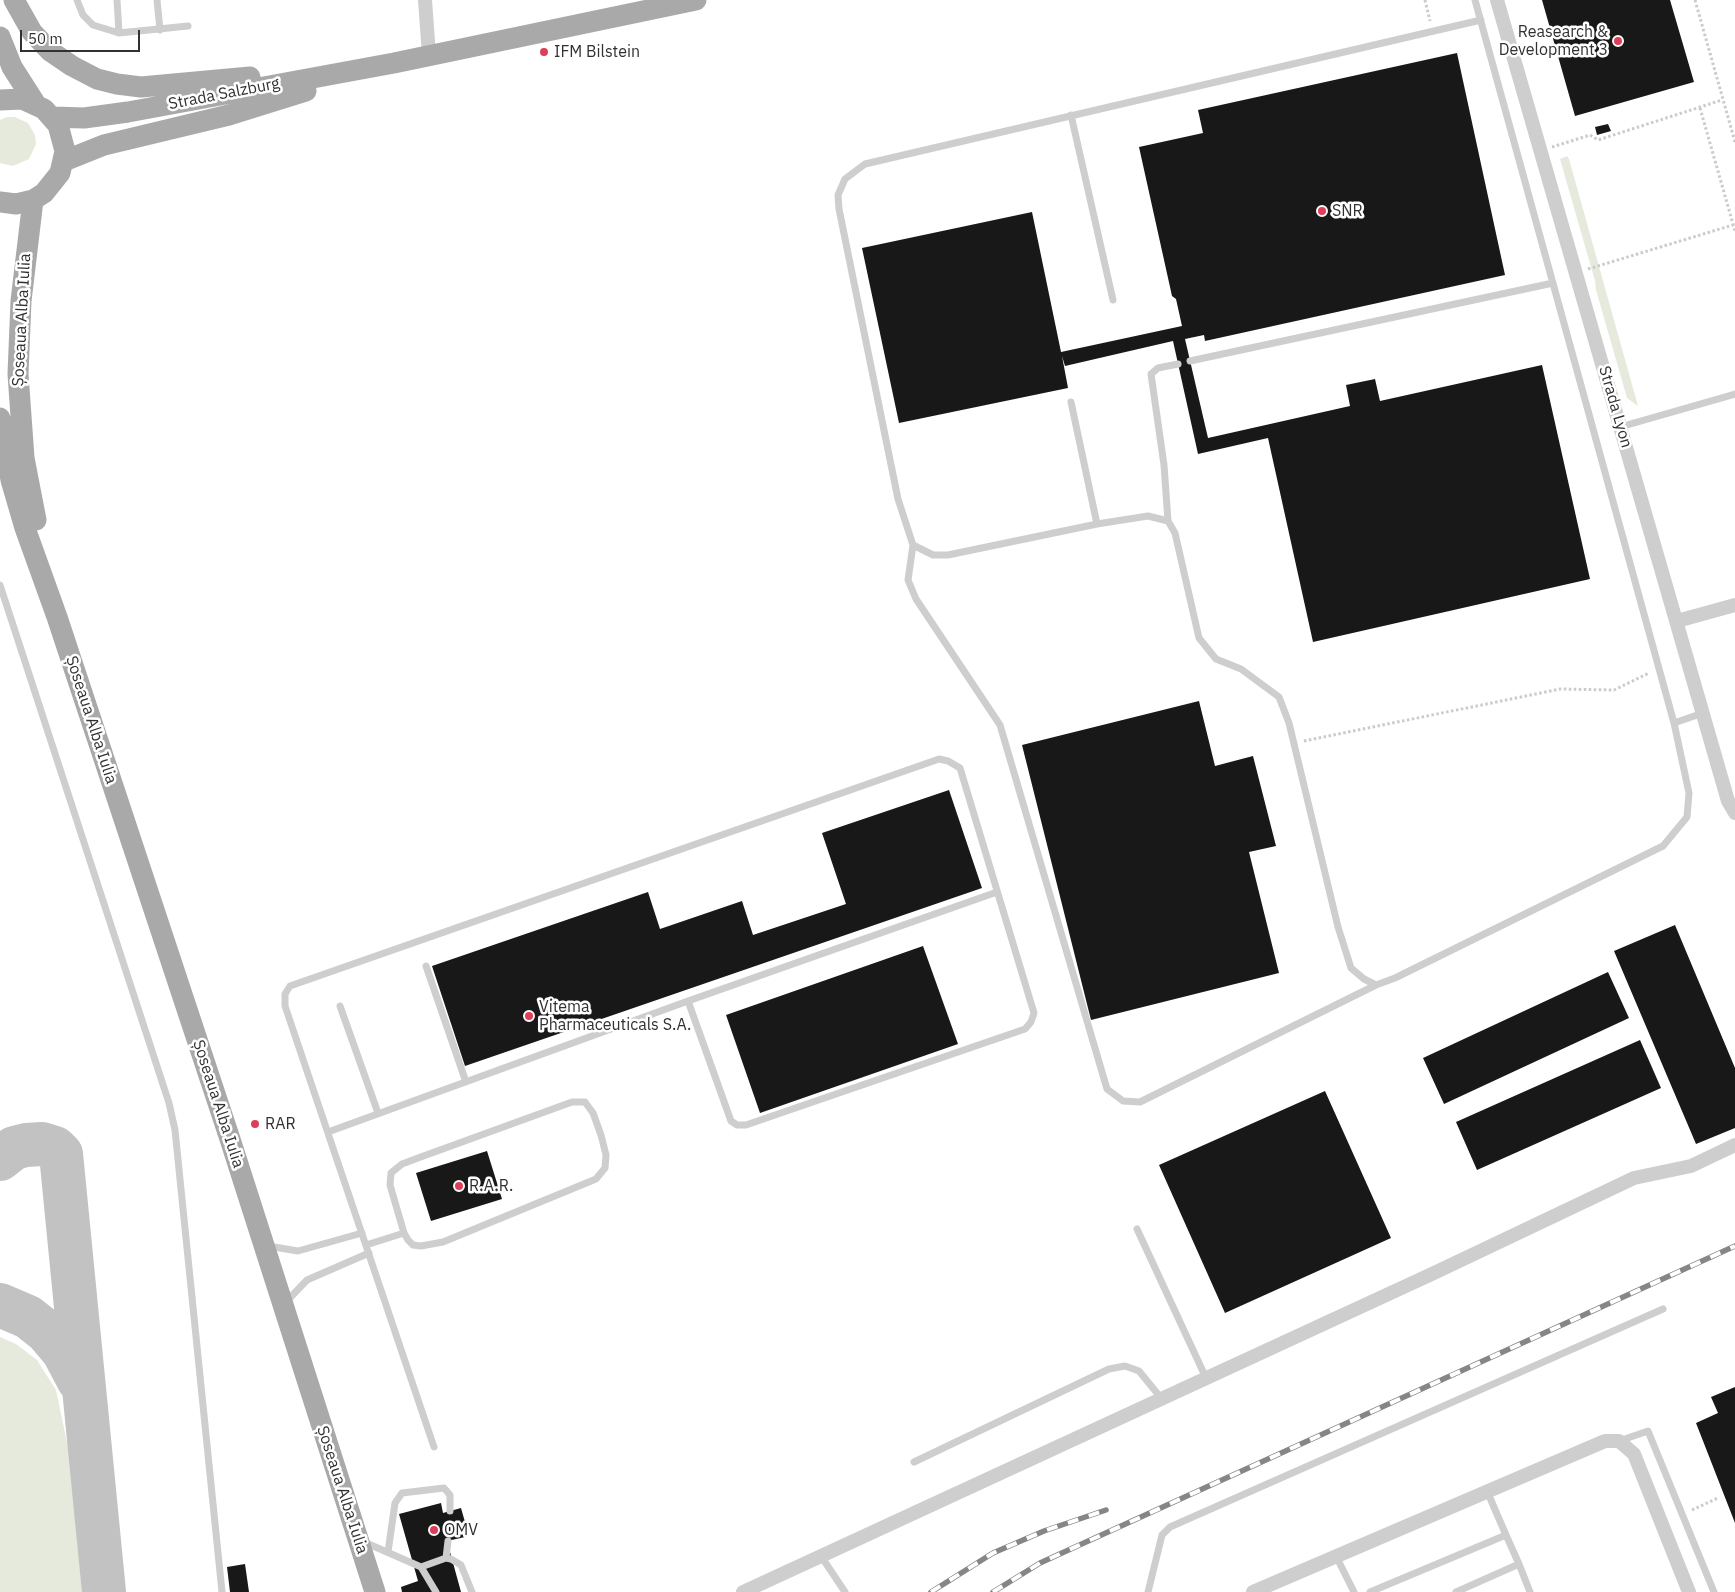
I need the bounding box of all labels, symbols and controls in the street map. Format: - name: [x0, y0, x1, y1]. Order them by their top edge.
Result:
- scale bar: [22, 20, 142, 52]
- place label: Reasearch & Development 3: [1499, 22, 1608, 60]
- text: 50 m: [28, 29, 63, 48]
- marker: Reasearch & Development 3: [1612, 35, 1624, 47]
- place label: IFM Bilstein: [554, 42, 640, 62]
- marker: IFM Bilstein: [538, 46, 550, 58]
- street label: Strada Salzburg: [167, 74, 281, 114]
- place label: SNR: [1332, 201, 1363, 221]
- marker: SNR: [1316, 205, 1328, 217]
- street label: Șoseaua Alba Iulia: [9, 253, 35, 387]
- street label: Strada Lyon: [1594, 364, 1636, 450]
- street label: Șoseaua Alba Iulia: [61, 654, 121, 786]
- place label: Vitema Pharmaceuticals S.A.: [539, 997, 691, 1035]
- marker: Vitema Pharmaceuticals S.A.: [523, 1010, 535, 1022]
- street label: Șoseaua Alba Iulia: [188, 1038, 248, 1170]
- place label: RAR: [265, 1114, 296, 1134]
- marker: RAR: [249, 1118, 261, 1130]
- place label: R.A.R.: [469, 1176, 513, 1196]
- marker: R.A.R.: [453, 1180, 465, 1192]
- street label: Șoseaua Alba Iulia: [312, 1424, 372, 1556]
- place label: OMV: [444, 1520, 478, 1540]
- marker: OMV: [428, 1524, 440, 1536]

